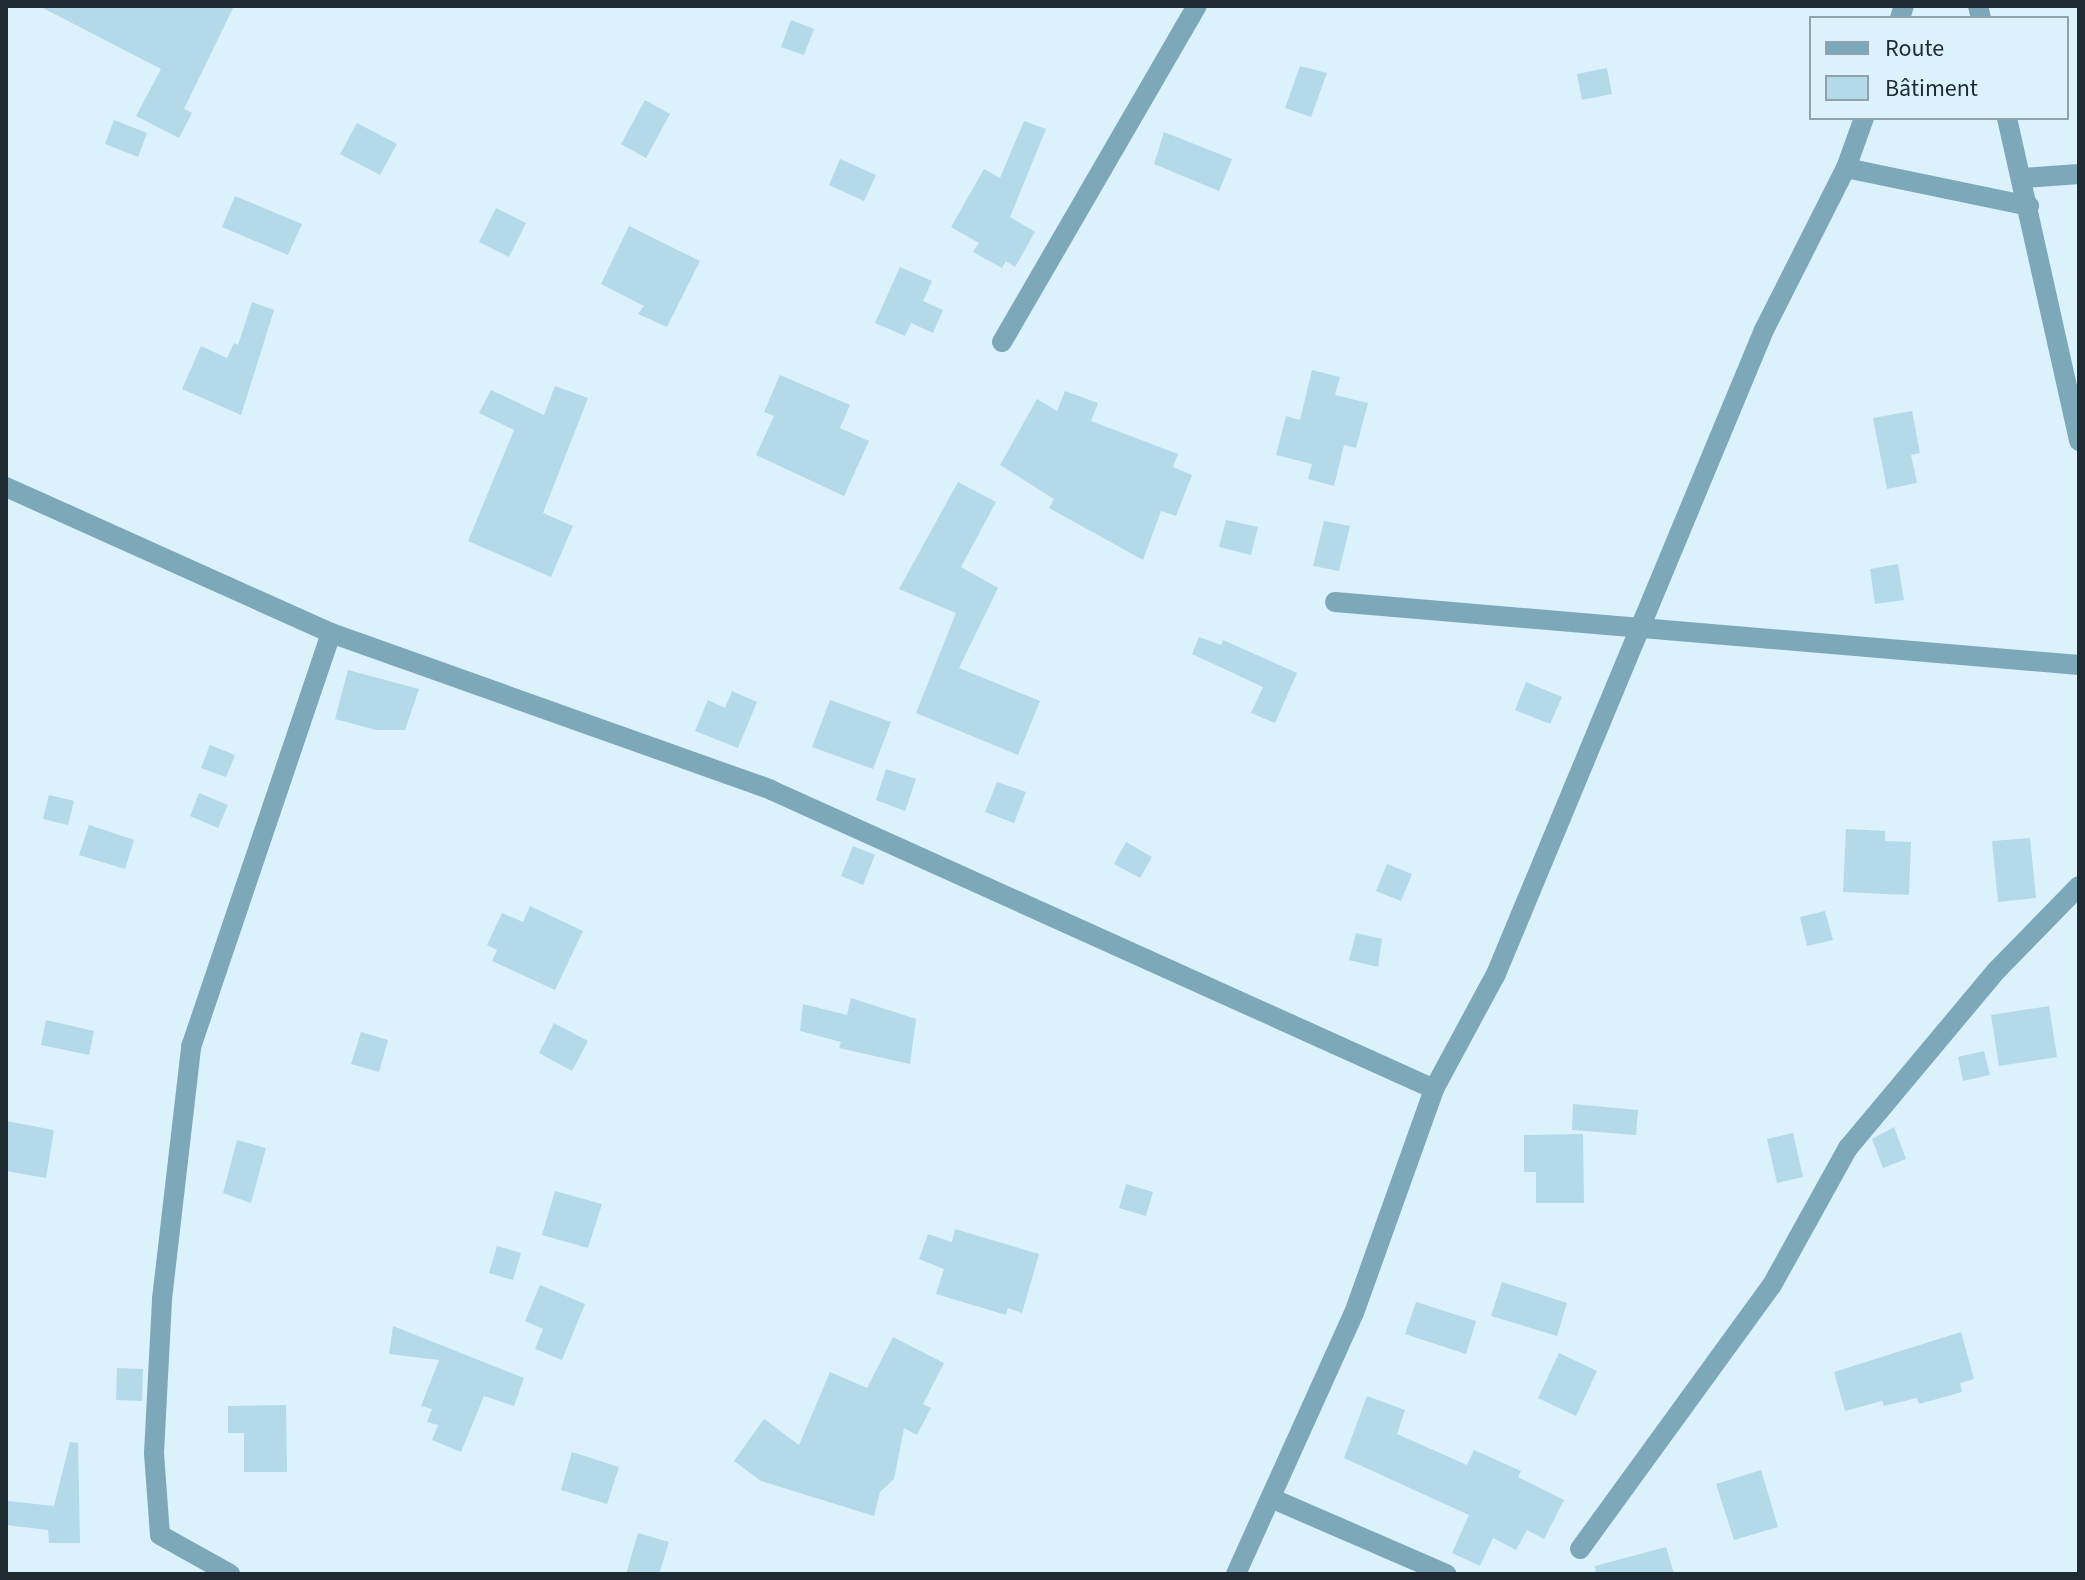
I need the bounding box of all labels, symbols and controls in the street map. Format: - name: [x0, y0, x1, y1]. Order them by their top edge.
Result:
- legend: [1809, 16, 2069, 120]
- text: Route: [1885, 31, 1944, 66]
- text: Bâtiment: [1885, 71, 1978, 106]

